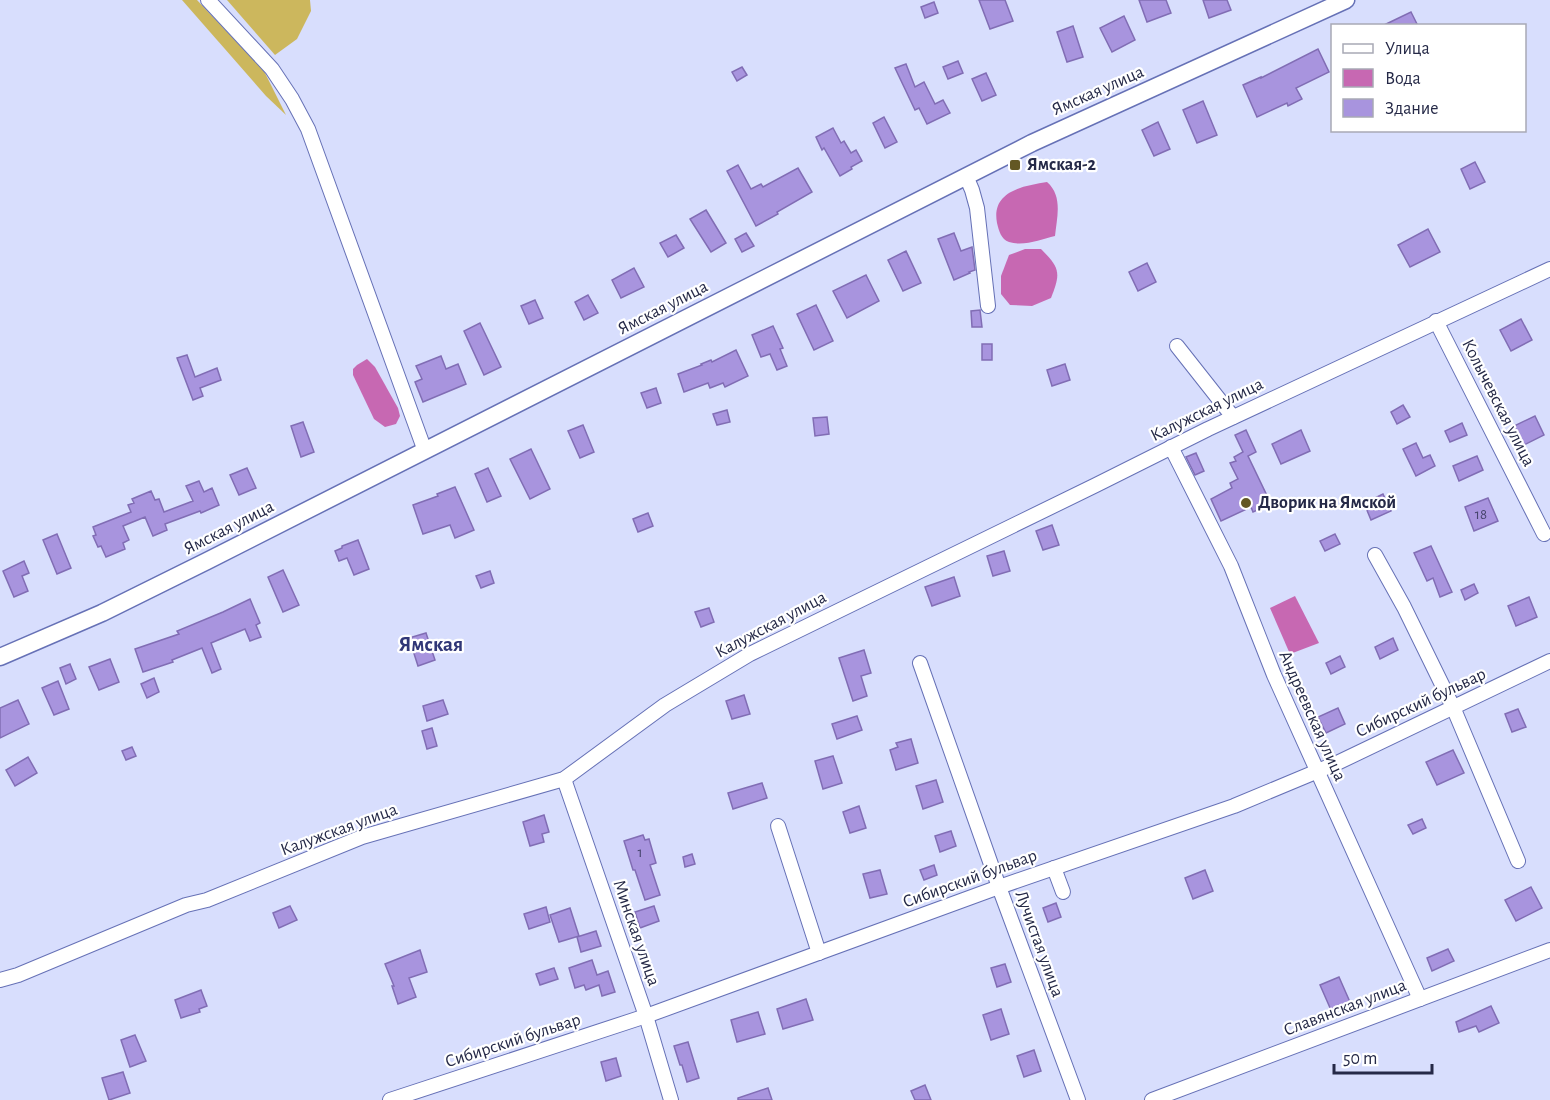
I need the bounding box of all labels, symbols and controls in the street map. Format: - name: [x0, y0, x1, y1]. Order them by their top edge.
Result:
- legend: [1331, 24, 1526, 132]
- text: Улица: [1385, 40, 1430, 58]
- street label: Ямская улица: [1049, 63, 1147, 119]
- text: Вода: [1385, 70, 1421, 88]
- text: Здание: [1385, 100, 1439, 118]
- place label: Ямская-2: [1027, 156, 1097, 174]
- marker: Ямская-2: [1008, 158, 1022, 172]
- street label: Ямская улица: [615, 278, 711, 338]
- street label: Колычевская улица: [1458, 336, 1538, 470]
- street label: Калужская улица: [1148, 375, 1266, 445]
- place label: Дворик на Ямской: [1258, 494, 1396, 512]
- marker: Дворик на Ямской: [1239, 496, 1253, 510]
- street label: Ямская улица: [181, 498, 277, 558]
- house number: 18: [1475, 507, 1487, 522]
- street label: Калужская улица: [713, 588, 829, 662]
- district label: Ямская: [399, 634, 463, 655]
- street label: Андреевская улица: [1275, 648, 1349, 784]
- street label: Сибирский бульвар: [1353, 664, 1489, 741]
- street label: Калужская улица: [278, 801, 400, 859]
- house number: 1: [637, 845, 643, 860]
- street label: Сибирский бульвар: [900, 845, 1039, 912]
- street label: Минская улица: [609, 878, 663, 988]
- street label: Лучистая улица: [1011, 889, 1067, 999]
- street label: Славянская улица: [1281, 976, 1409, 1040]
- street label: Сибирский бульвар: [443, 1010, 583, 1071]
- scale bar: [1334, 1037, 1432, 1075]
- text: 50 m: [1343, 1050, 1377, 1068]

